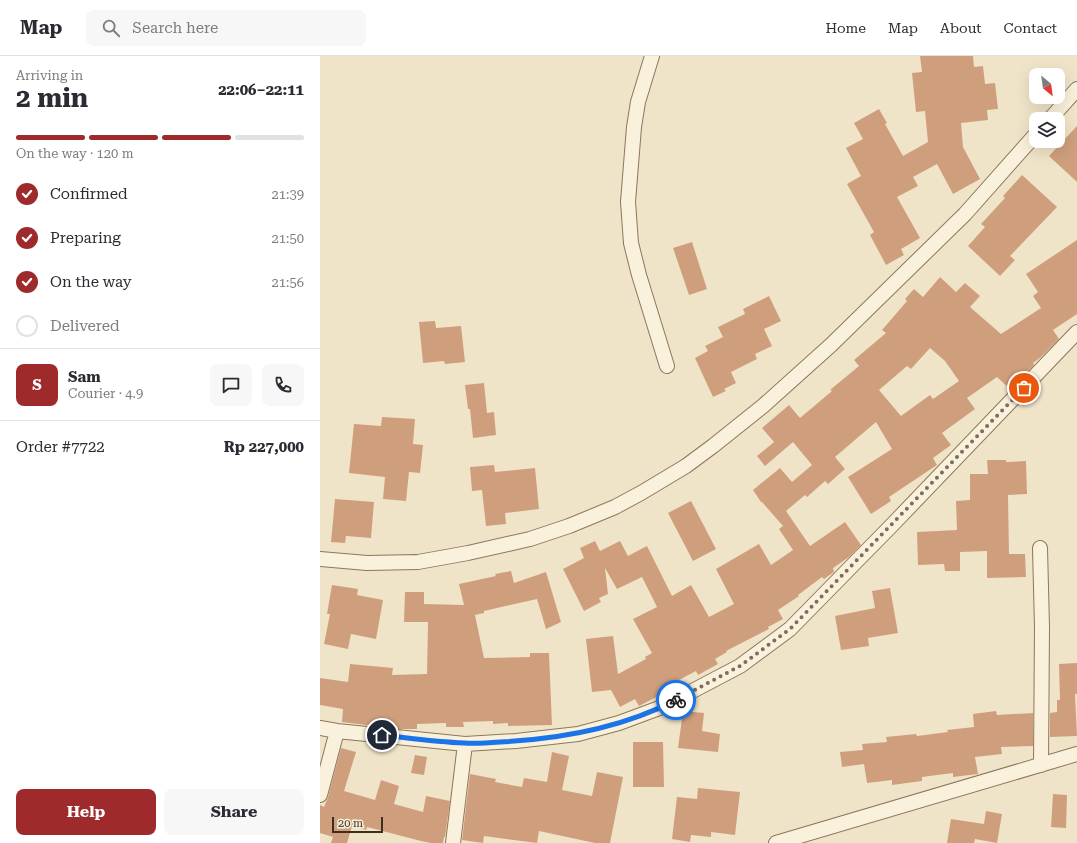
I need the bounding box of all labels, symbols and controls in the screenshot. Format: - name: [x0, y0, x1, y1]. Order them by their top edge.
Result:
- search box: [86, 10, 366, 46]
- text: Map: [20, 16, 62, 39]
- icon: search: [100, 17, 122, 39]
- text: Search here: [132, 19, 218, 37]
- text: Home: [825, 20, 866, 36]
- text: Map: [888, 20, 918, 36]
- text: About: [940, 20, 982, 36]
- text: Contact: [1004, 20, 1057, 36]
- text: Arriving in: [16, 68, 83, 83]
- north arrow: [1029, 68, 1065, 104]
- map controls: [1029, 68, 1065, 148]
- text: 22:06–22:11: [218, 81, 304, 99]
- text: 2 min: [16, 83, 88, 113]
- button: layers: [1029, 112, 1065, 148]
- text: On the way · 120 m: [16, 146, 133, 161]
- icon: check: [16, 183, 38, 205]
- text: Confirmed: [50, 185, 128, 203]
- text: 21:39: [272, 187, 304, 202]
- icon: check: [16, 227, 38, 249]
- text: Preparing: [50, 229, 121, 247]
- text: 21:50: [272, 231, 304, 246]
- icon: check: [16, 271, 38, 293]
- text: On the way: [50, 273, 132, 291]
- text: 21:56: [272, 275, 304, 290]
- text: Delivered: [50, 317, 120, 335]
- button: chat: [210, 364, 252, 406]
- button: phone: [262, 364, 304, 406]
- text: Sam: [68, 368, 101, 386]
- pin: [1007, 371, 1041, 405]
- text: S: [32, 376, 42, 394]
- icon: bag: [1013, 377, 1035, 399]
- text: Courier · 4.9: [68, 386, 143, 401]
- text: Order #7722: [16, 438, 105, 456]
- text: Rp 227,000: [224, 438, 304, 456]
- courier: [656, 680, 696, 720]
- icon: bike: [665, 689, 687, 711]
- pin: [365, 718, 399, 752]
- icon: home: [371, 724, 393, 746]
- button: Help: [16, 789, 156, 835]
- button: Share: [164, 789, 304, 835]
- scale bar: [332, 815, 383, 834]
- text: 20 m: [338, 817, 363, 830]

